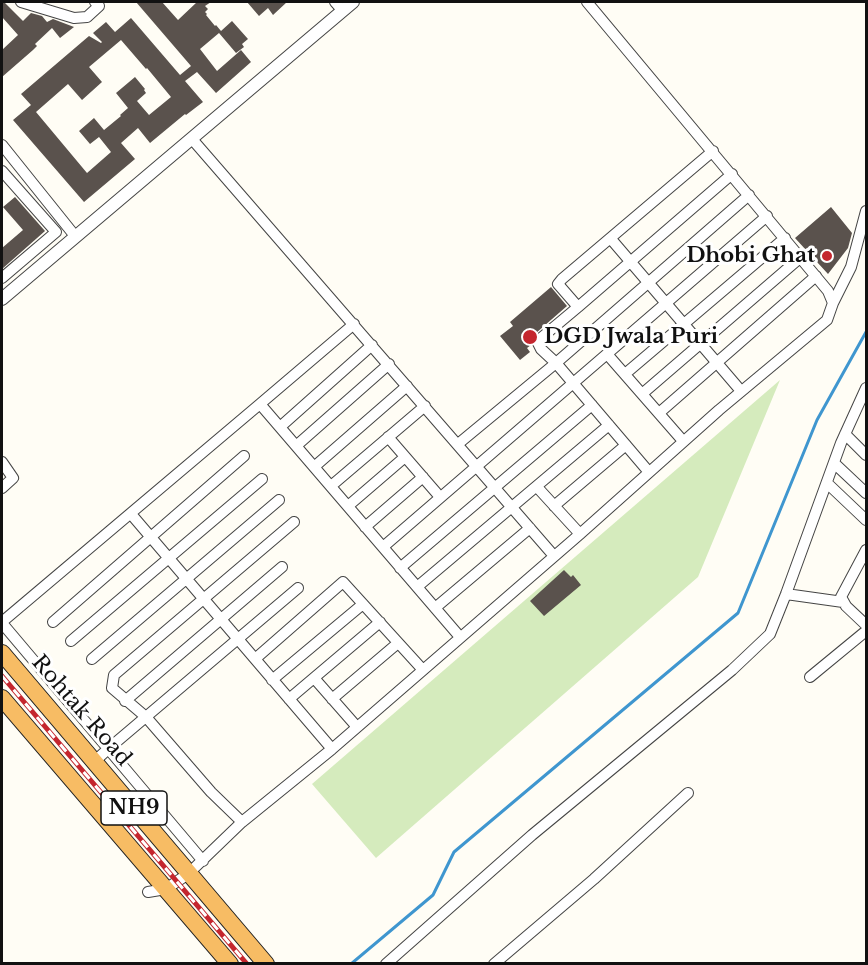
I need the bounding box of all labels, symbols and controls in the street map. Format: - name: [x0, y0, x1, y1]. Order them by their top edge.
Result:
- place label: Dhobi Ghat: [686, 243, 815, 269]
- marker: Dhobi Ghat: [820, 249, 834, 263]
- place label: DGD Jwala Puri: [544, 324, 718, 350]
- marker: DGD Jwala Puri: [521, 328, 539, 346]
- street label: Rohtak Road: [26, 650, 136, 772]
- road number: NH9: [101, 791, 167, 825]

